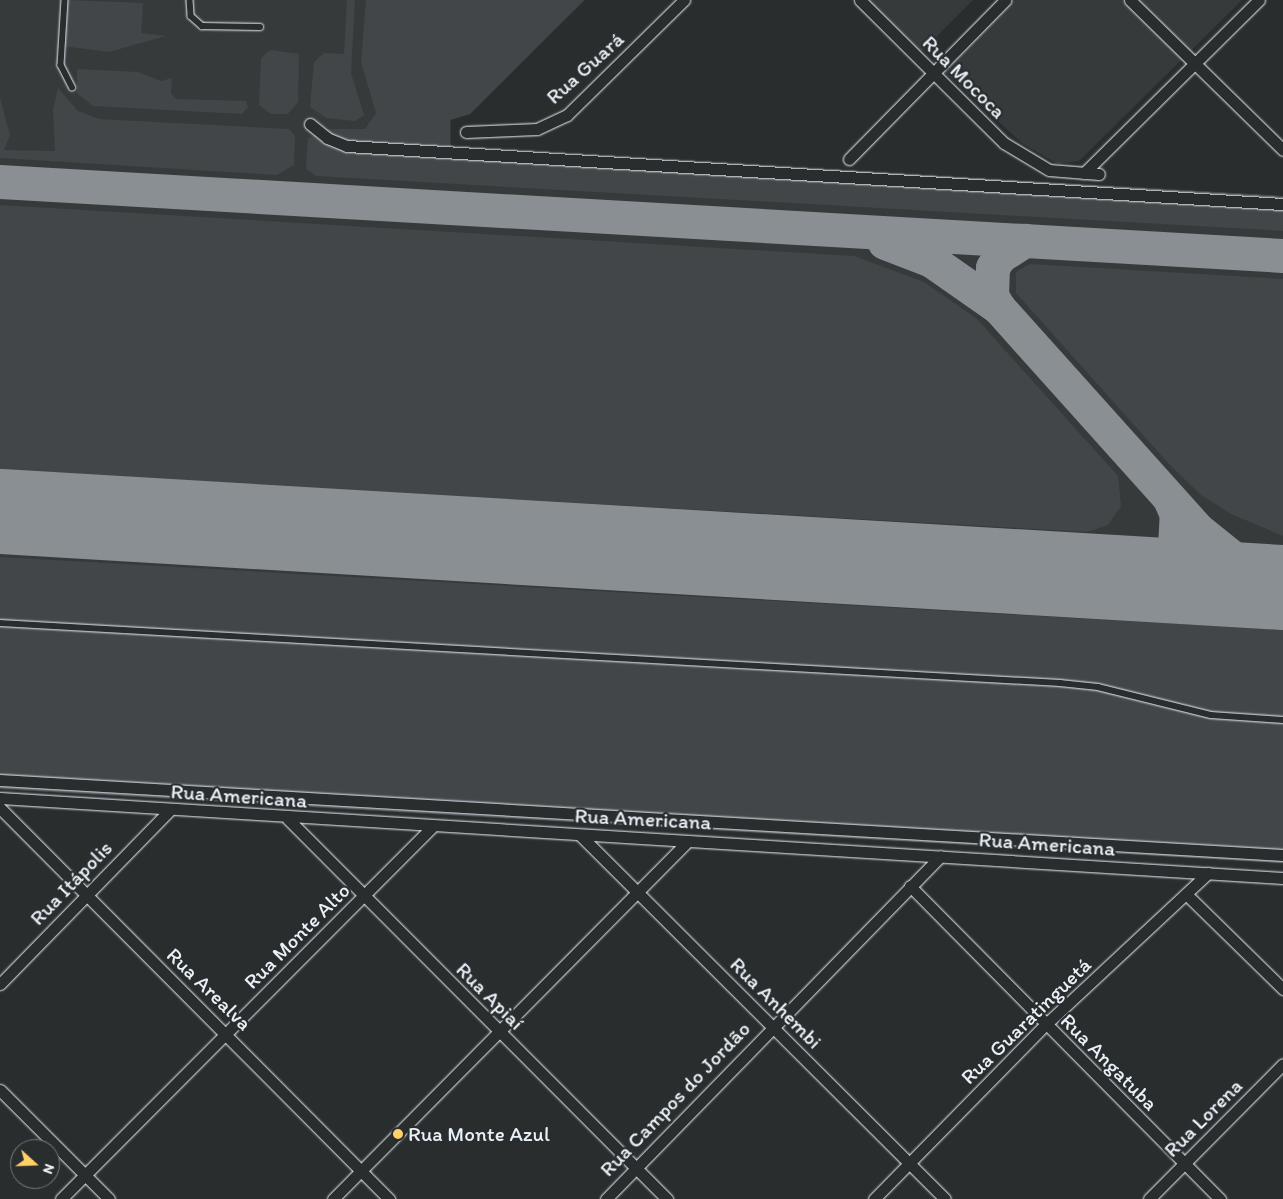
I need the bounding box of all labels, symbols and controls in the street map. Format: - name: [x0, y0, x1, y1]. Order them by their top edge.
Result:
- street label: Rua Guará: [541, 27, 629, 109]
- street label: Rua Mococa: [917, 30, 1011, 124]
- street label: Rua Americana: [170, 779, 308, 813]
- street label: Rua Americana: [574, 803, 712, 835]
- street label: Rua Americana: [978, 827, 1116, 861]
- street label: Rua Itápolis: [24, 835, 118, 931]
- street label: Rua Monte Alto: [239, 878, 355, 994]
- street label: Rua Arealva: [161, 942, 257, 1036]
- street label: Rua Anhembi: [725, 952, 827, 1054]
- street label: Rua Guaratinguetá: [956, 952, 1096, 1090]
- street label: Rua Apiaí: [451, 957, 529, 1035]
- street label: Rua Angatuba: [1055, 1008, 1163, 1116]
- street label: Rua Campos do Jordão: [595, 1016, 755, 1182]
- street label: Rua Lorena: [1158, 1073, 1248, 1163]
- place label: Rua Monte Azul: [408, 1121, 550, 1147]
- marker: Rua Monte Azul: [392, 1128, 404, 1140]
- north arrow: [10, 1139, 60, 1189]
- text: N: [39, 1162, 58, 1176]

